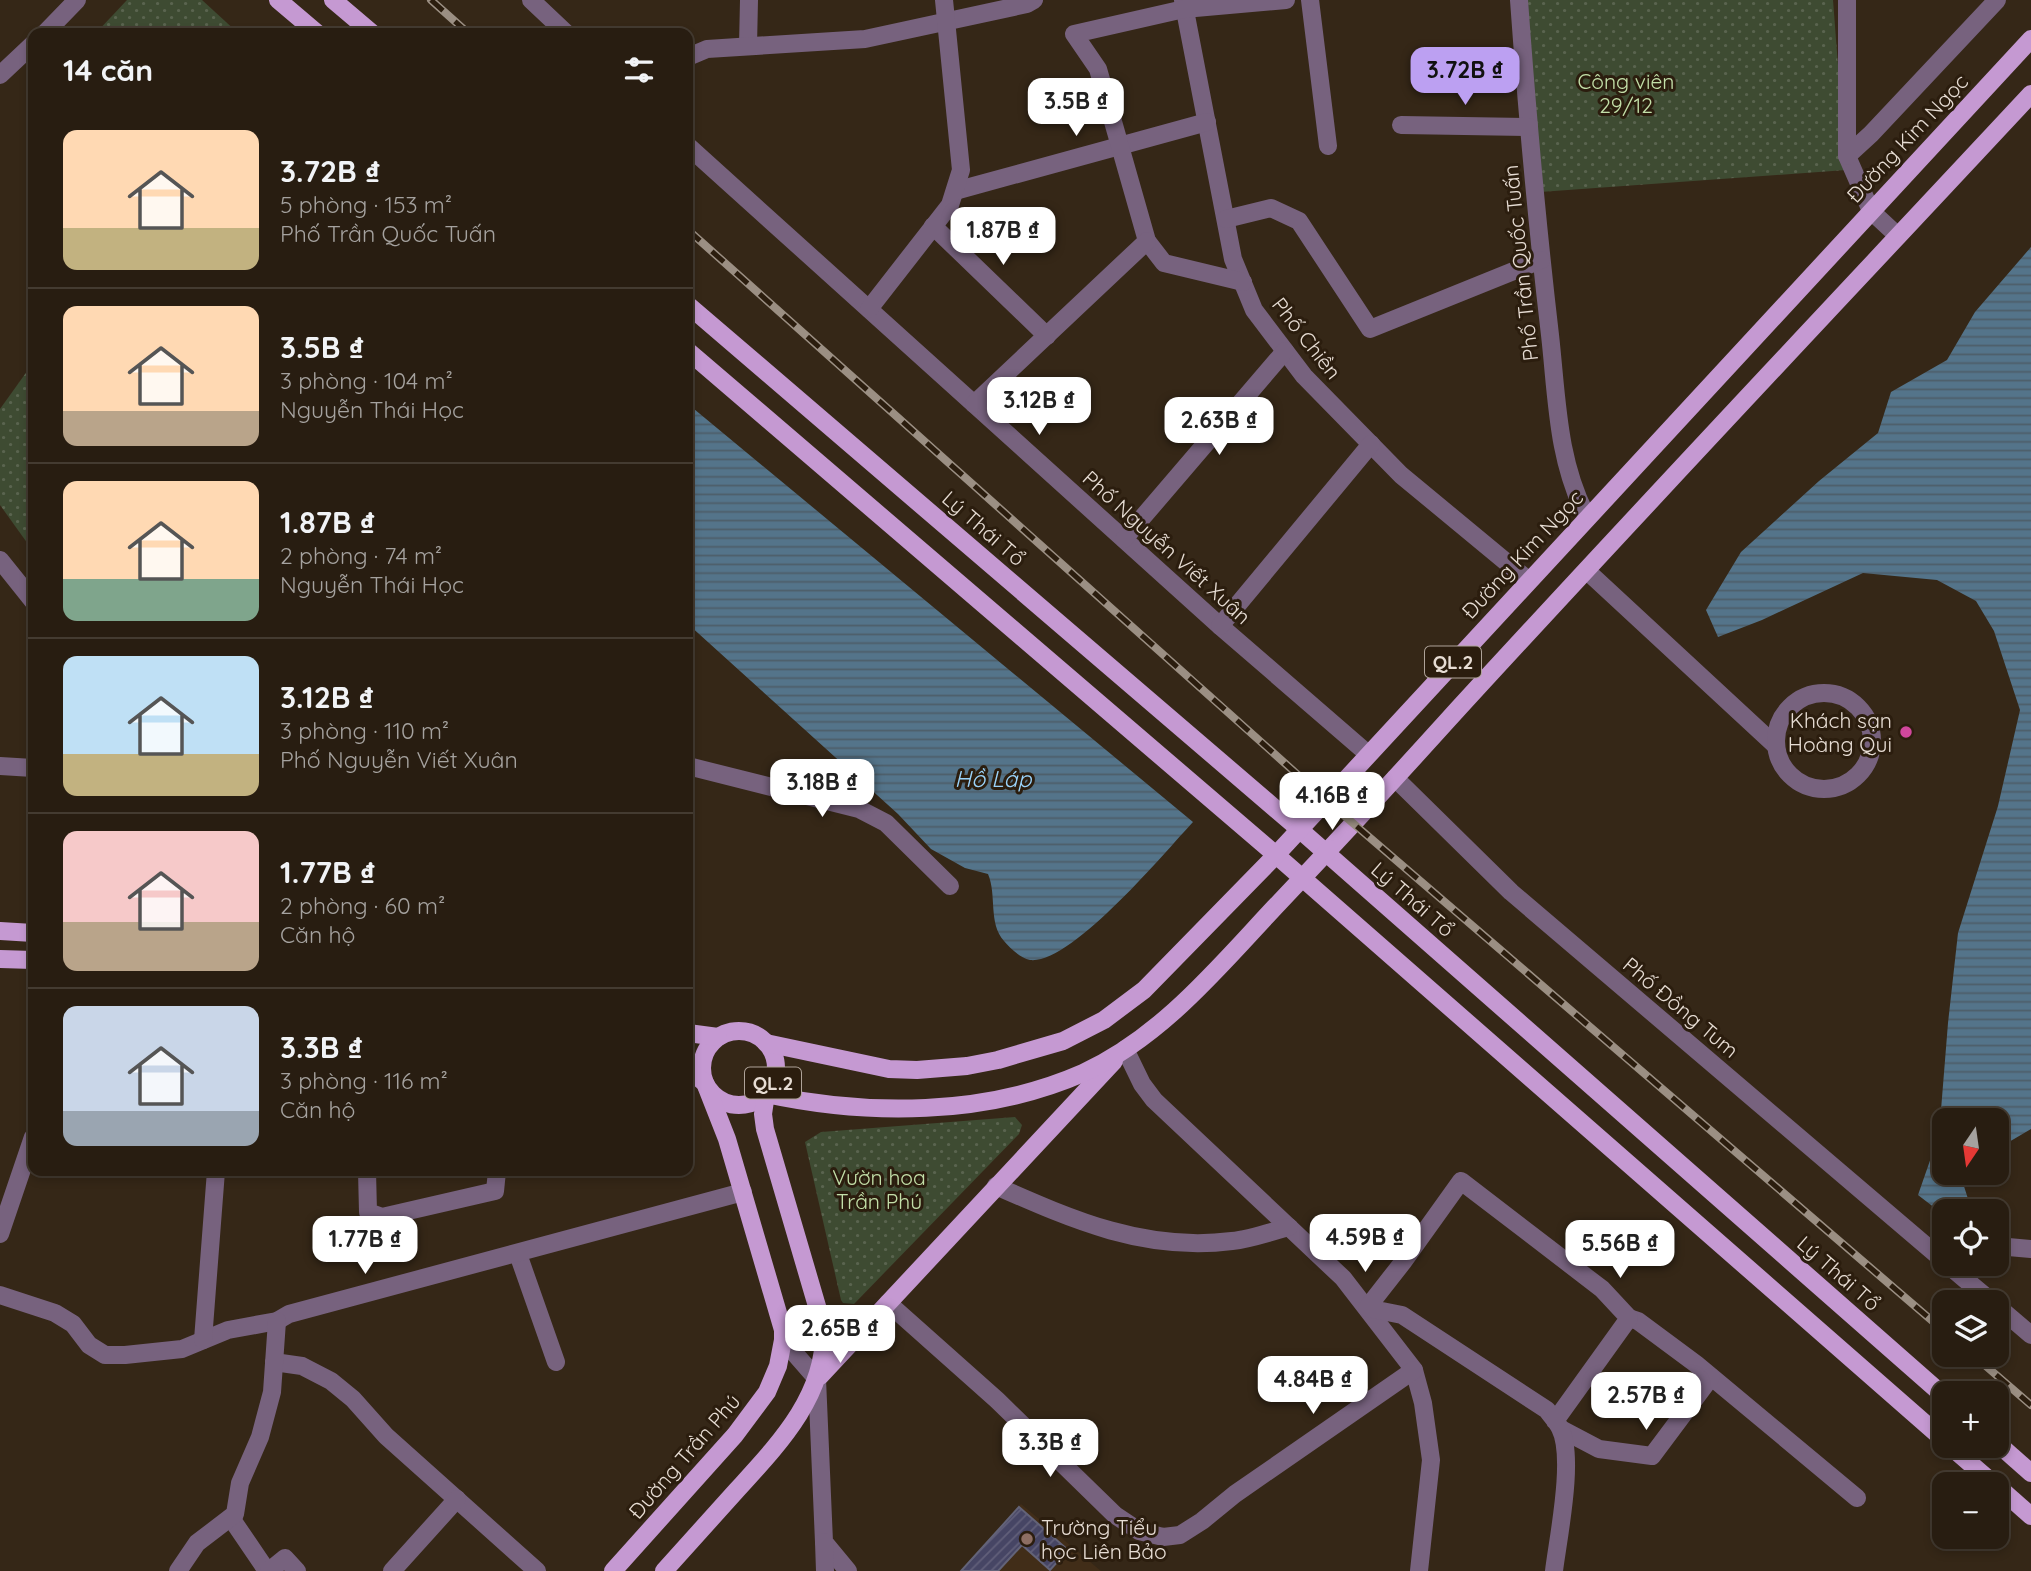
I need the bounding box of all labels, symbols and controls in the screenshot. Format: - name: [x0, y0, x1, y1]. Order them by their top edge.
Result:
- pin: 3.72B ₫: [1400, 48, 1530, 107]
- text: 14 căn: [63, 51, 153, 89]
- icon: filters: [620, 51, 658, 89]
- text: 3.72B ₫: [1427, 55, 1503, 84]
- park label: Công viên 29/12: [1578, 68, 1674, 118]
- street label: Đường Kim Ngọc: [1841, 68, 1973, 208]
- pin: 3.5B ₫: [1019, 78, 1133, 138]
- text: 3.5B ₫: [1044, 86, 1108, 115]
- text: 3.72B ₫: [280, 152, 380, 190]
- icon: home: [119, 158, 203, 242]
- street label: Phố Trần Quốc Tuấn: [1497, 164, 1543, 362]
- text: 5 phòng · 153 m²: [280, 190, 452, 219]
- pin: 1.87B ₫: [938, 208, 1068, 267]
- text: 1.87B ₫: [967, 215, 1039, 244]
- text: Phố Trần Quốc Tuấn: [280, 219, 496, 248]
- street label: Phố Chiền: [1267, 292, 1347, 384]
- text: 3.5B ₫: [280, 328, 364, 366]
- icon: home: [119, 334, 203, 418]
- text: 3 phòng · 104 m²: [280, 366, 453, 395]
- pin: 3.12B ₫: [974, 378, 1104, 437]
- text: 3.12B ₫: [1003, 385, 1075, 414]
- text: Nguyễn Thái Học: [280, 395, 464, 424]
- pin: 2.63B ₫: [1154, 398, 1284, 457]
- text: 2.63B ₫: [1181, 405, 1257, 434]
- street label: Phố Nguyễn Viết Xuân: [1078, 465, 1256, 629]
- street label: Đường Kim Ngọc: [1456, 484, 1588, 624]
- street label: Lý Thái Tổ: [937, 485, 1031, 571]
- text: 1.87B ₫: [280, 503, 375, 541]
- icon: home: [119, 509, 203, 593]
- text: 2 phòng · 74 m²: [280, 541, 442, 570]
- text: Nguyễn Thái Học: [280, 570, 464, 599]
- road number: QL.2: [1425, 646, 1481, 678]
- text: 3.12B ₫: [280, 678, 374, 716]
- icon: home: [119, 684, 203, 768]
- place label: Khách sạn Hoàng Qui: [1788, 707, 1892, 757]
- text: 3 phòng · 110 m²: [280, 716, 449, 745]
- marker: Khách sạn Hoàng Qui: [1898, 724, 1914, 740]
- text: Phố Nguyễn Viết Xuân: [280, 745, 518, 774]
- pin: 3.18B ₫: [757, 760, 887, 819]
- water label: Hồ Láp: [955, 764, 1032, 793]
- text: 3.18B ₫: [786, 767, 858, 796]
- pin: 4.16B ₫: [1267, 772, 1397, 832]
- text: 4.16B ₫: [1296, 780, 1368, 809]
- text: 1.77B ₫: [280, 853, 375, 891]
- street label: Lý Thái Tổ: [1366, 856, 1460, 942]
- icon: home: [119, 859, 203, 943]
- text: 2 phòng · 60 m²: [280, 891, 445, 920]
- text: Căn hộ: [280, 920, 356, 949]
- street label: Phố Đồng Tum: [1618, 951, 1744, 1063]
- text: 3.3B ₫: [280, 1028, 363, 1066]
- icon: home: [119, 1034, 203, 1118]
- text: 3 phòng · 116 m²: [280, 1066, 448, 1095]
- road number: QL.2: [745, 1068, 801, 1098]
- text: Căn hộ: [280, 1095, 356, 1124]
- north arrow: [1932, 1108, 2009, 1185]
- map controls: [1932, 1108, 2009, 1549]
- park label: Vườn hoa Trần Phú: [832, 1164, 926, 1214]
- button: locate: [1932, 1199, 2009, 1276]
- pin: 4.59B ₫: [1300, 1214, 1430, 1274]
- pin: 1.77B ₫: [300, 1216, 430, 1276]
- pin: 5.56B ₫: [1555, 1220, 1685, 1280]
- text: 4.59B ₫: [1326, 1222, 1404, 1251]
- text: 1.77B ₫: [328, 1224, 402, 1253]
- text: 5.56B ₫: [1581, 1228, 1659, 1257]
- street label: Lý Thái Tổ: [1792, 1230, 1886, 1316]
- button: layers: [1932, 1290, 2009, 1367]
- pin: 2.65B ₫: [775, 1306, 905, 1365]
- text: 2.65B ₫: [801, 1313, 879, 1342]
- pin: 4.84B ₫: [1248, 1356, 1378, 1416]
- text: 4.84B ₫: [1274, 1364, 1352, 1393]
- pin: 2.57B ₫: [1581, 1372, 1711, 1432]
- text: 2.57B ₫: [1607, 1380, 1685, 1409]
- button: +: [1932, 1381, 2009, 1458]
- street label: Đường Trần Phú: [623, 1388, 745, 1524]
- pin: 3.3B ₫: [993, 1420, 1107, 1479]
- text: 3.3B ₫: [1018, 1427, 1082, 1456]
- button: −: [1932, 1472, 2009, 1549]
- place label: Trường Tiểu học Liên Bảo: [1041, 1514, 1167, 1564]
- marker: Trường Tiểu học Liên Bảo: [1019, 1531, 1035, 1547]

